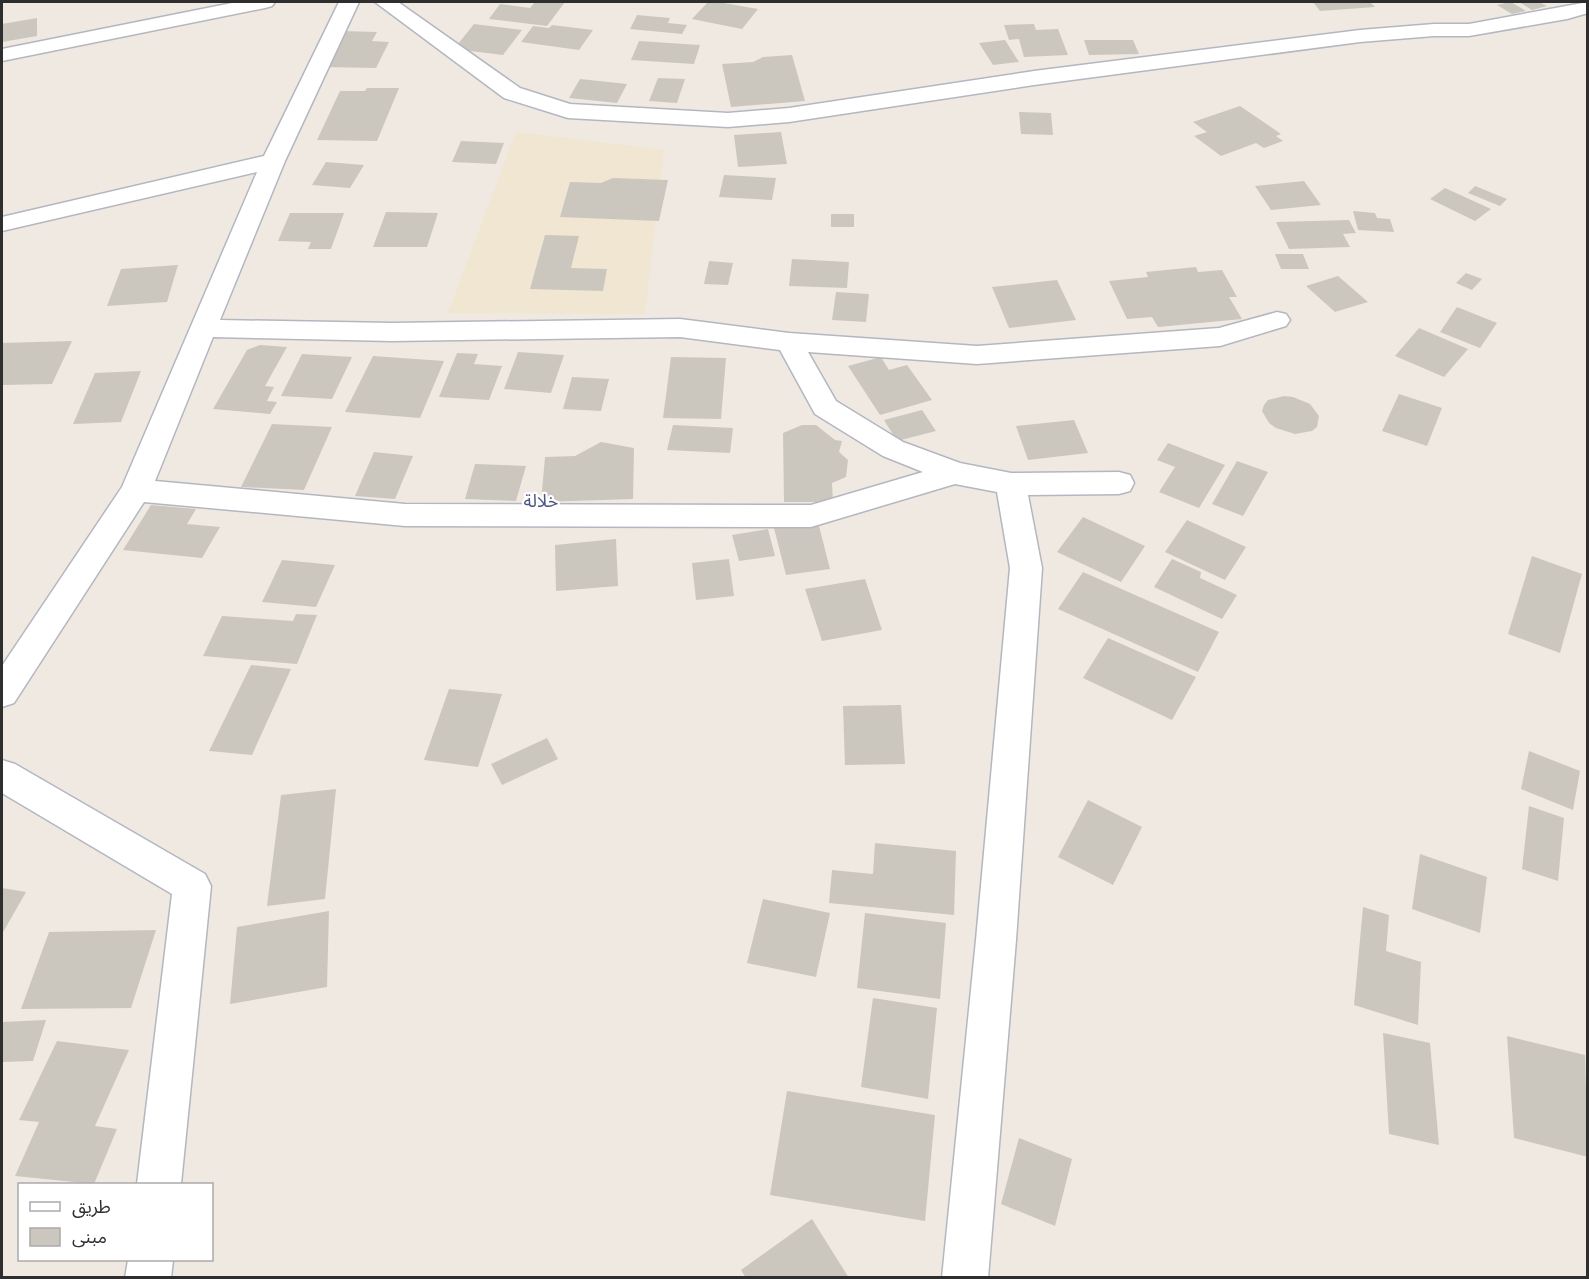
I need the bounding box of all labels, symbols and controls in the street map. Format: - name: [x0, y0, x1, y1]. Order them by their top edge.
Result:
- district label: خلالة: [524, 490, 558, 511]
- legend: [18, 1183, 213, 1261]
- text: طريق: [72, 1196, 111, 1218]
- text: مبنى: [72, 1226, 107, 1248]

